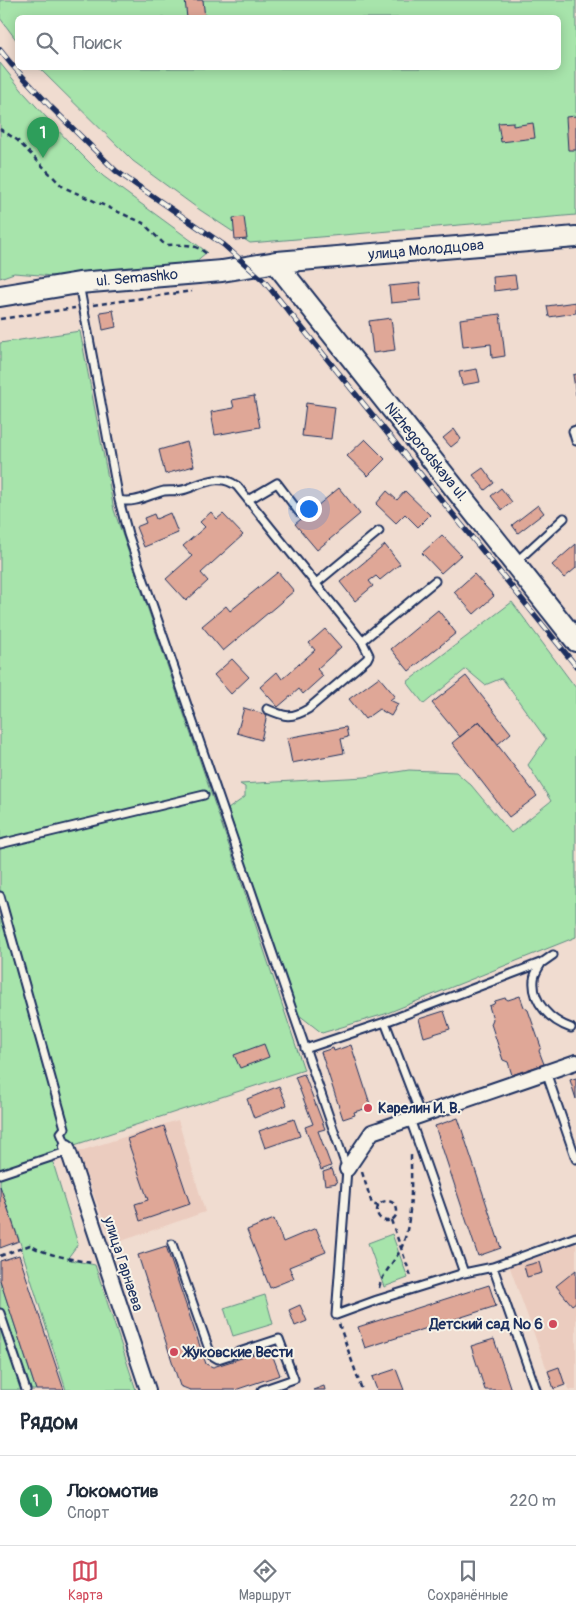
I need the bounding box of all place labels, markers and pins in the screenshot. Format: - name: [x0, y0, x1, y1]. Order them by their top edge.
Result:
- pin: 1: [27, 117, 59, 158]
- place label: Карелин И. В.: [378, 1099, 461, 1118]
- marker: Карелин И. В.: [362, 1102, 374, 1114]
- place label: Детский сад № 6: [429, 1315, 543, 1334]
- marker: Детский сад № 6: [547, 1318, 559, 1330]
- place label: Жуковские Вести: [181, 1343, 293, 1362]
- marker: Жуковские Вести: [168, 1346, 180, 1358]

